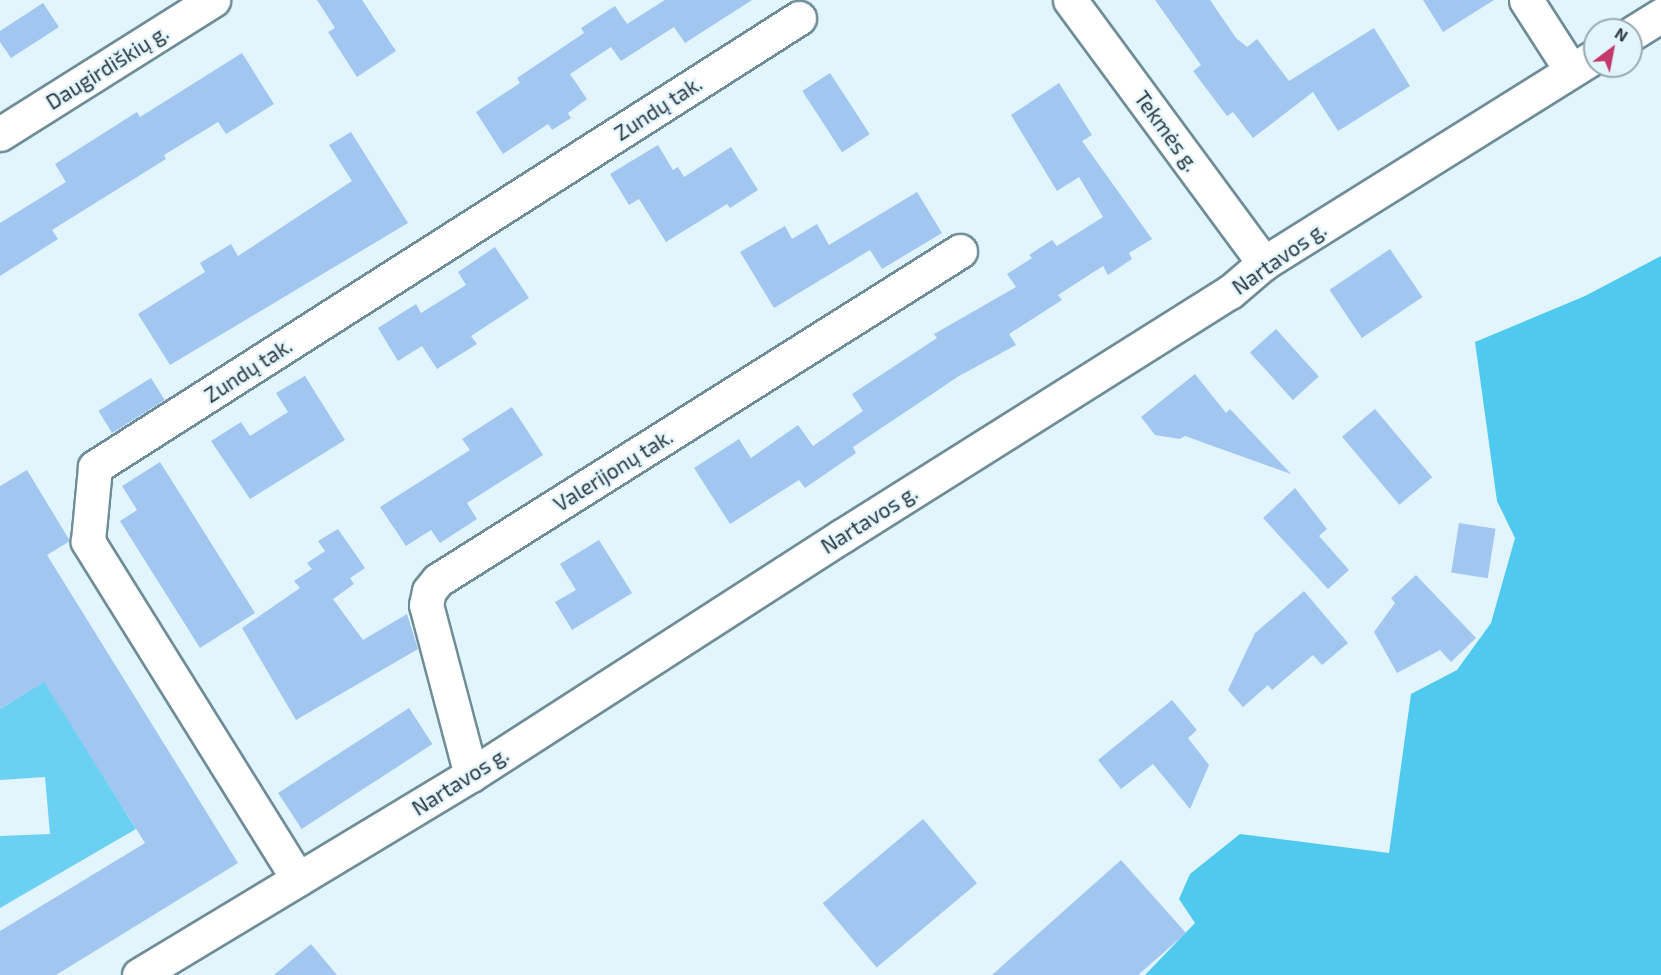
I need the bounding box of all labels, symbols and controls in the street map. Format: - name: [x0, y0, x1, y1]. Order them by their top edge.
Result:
- north arrow: [1583, 18, 1643, 78]
- street label: Daugirdiškių g.: [41, 19, 173, 115]
- text: N: [1612, 23, 1632, 45]
- street label: Zundų tak.: [609, 70, 707, 146]
- street label: Tekmės g.: [1129, 86, 1205, 176]
- street label: Nartavos g.: [1227, 216, 1331, 300]
- street label: Zundų tak.: [199, 332, 297, 408]
- street label: Valerijonų tak.: [549, 423, 677, 517]
- street label: Nartavos g.: [816, 479, 922, 559]
- street label: Nartavos g.: [407, 741, 513, 821]

